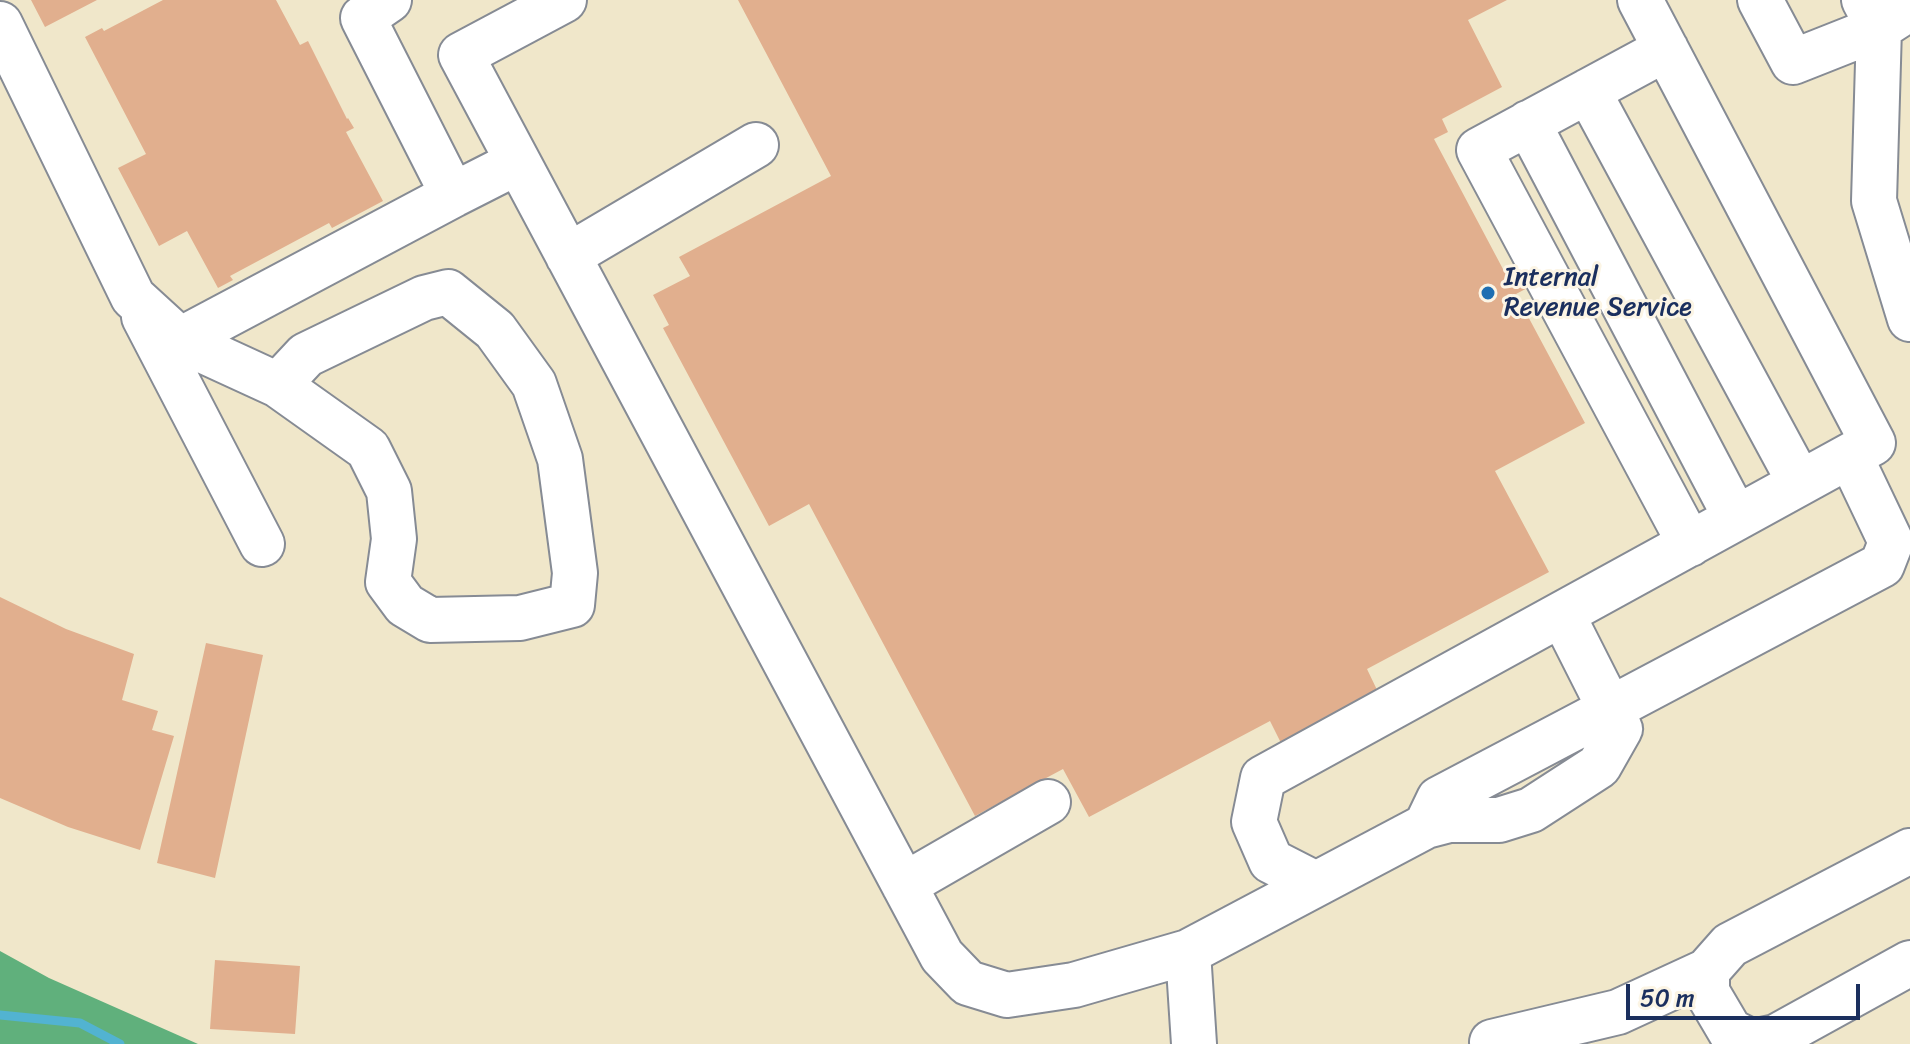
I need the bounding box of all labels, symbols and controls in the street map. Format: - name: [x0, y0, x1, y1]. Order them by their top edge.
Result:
- place label: Internal Revenue Service: [1504, 262, 1692, 324]
- marker: Internal Revenue Service: [1479, 284, 1497, 302]
- scale bar: [1630, 968, 1864, 1018]
- text: 50 m: [1640, 977, 1695, 1019]

